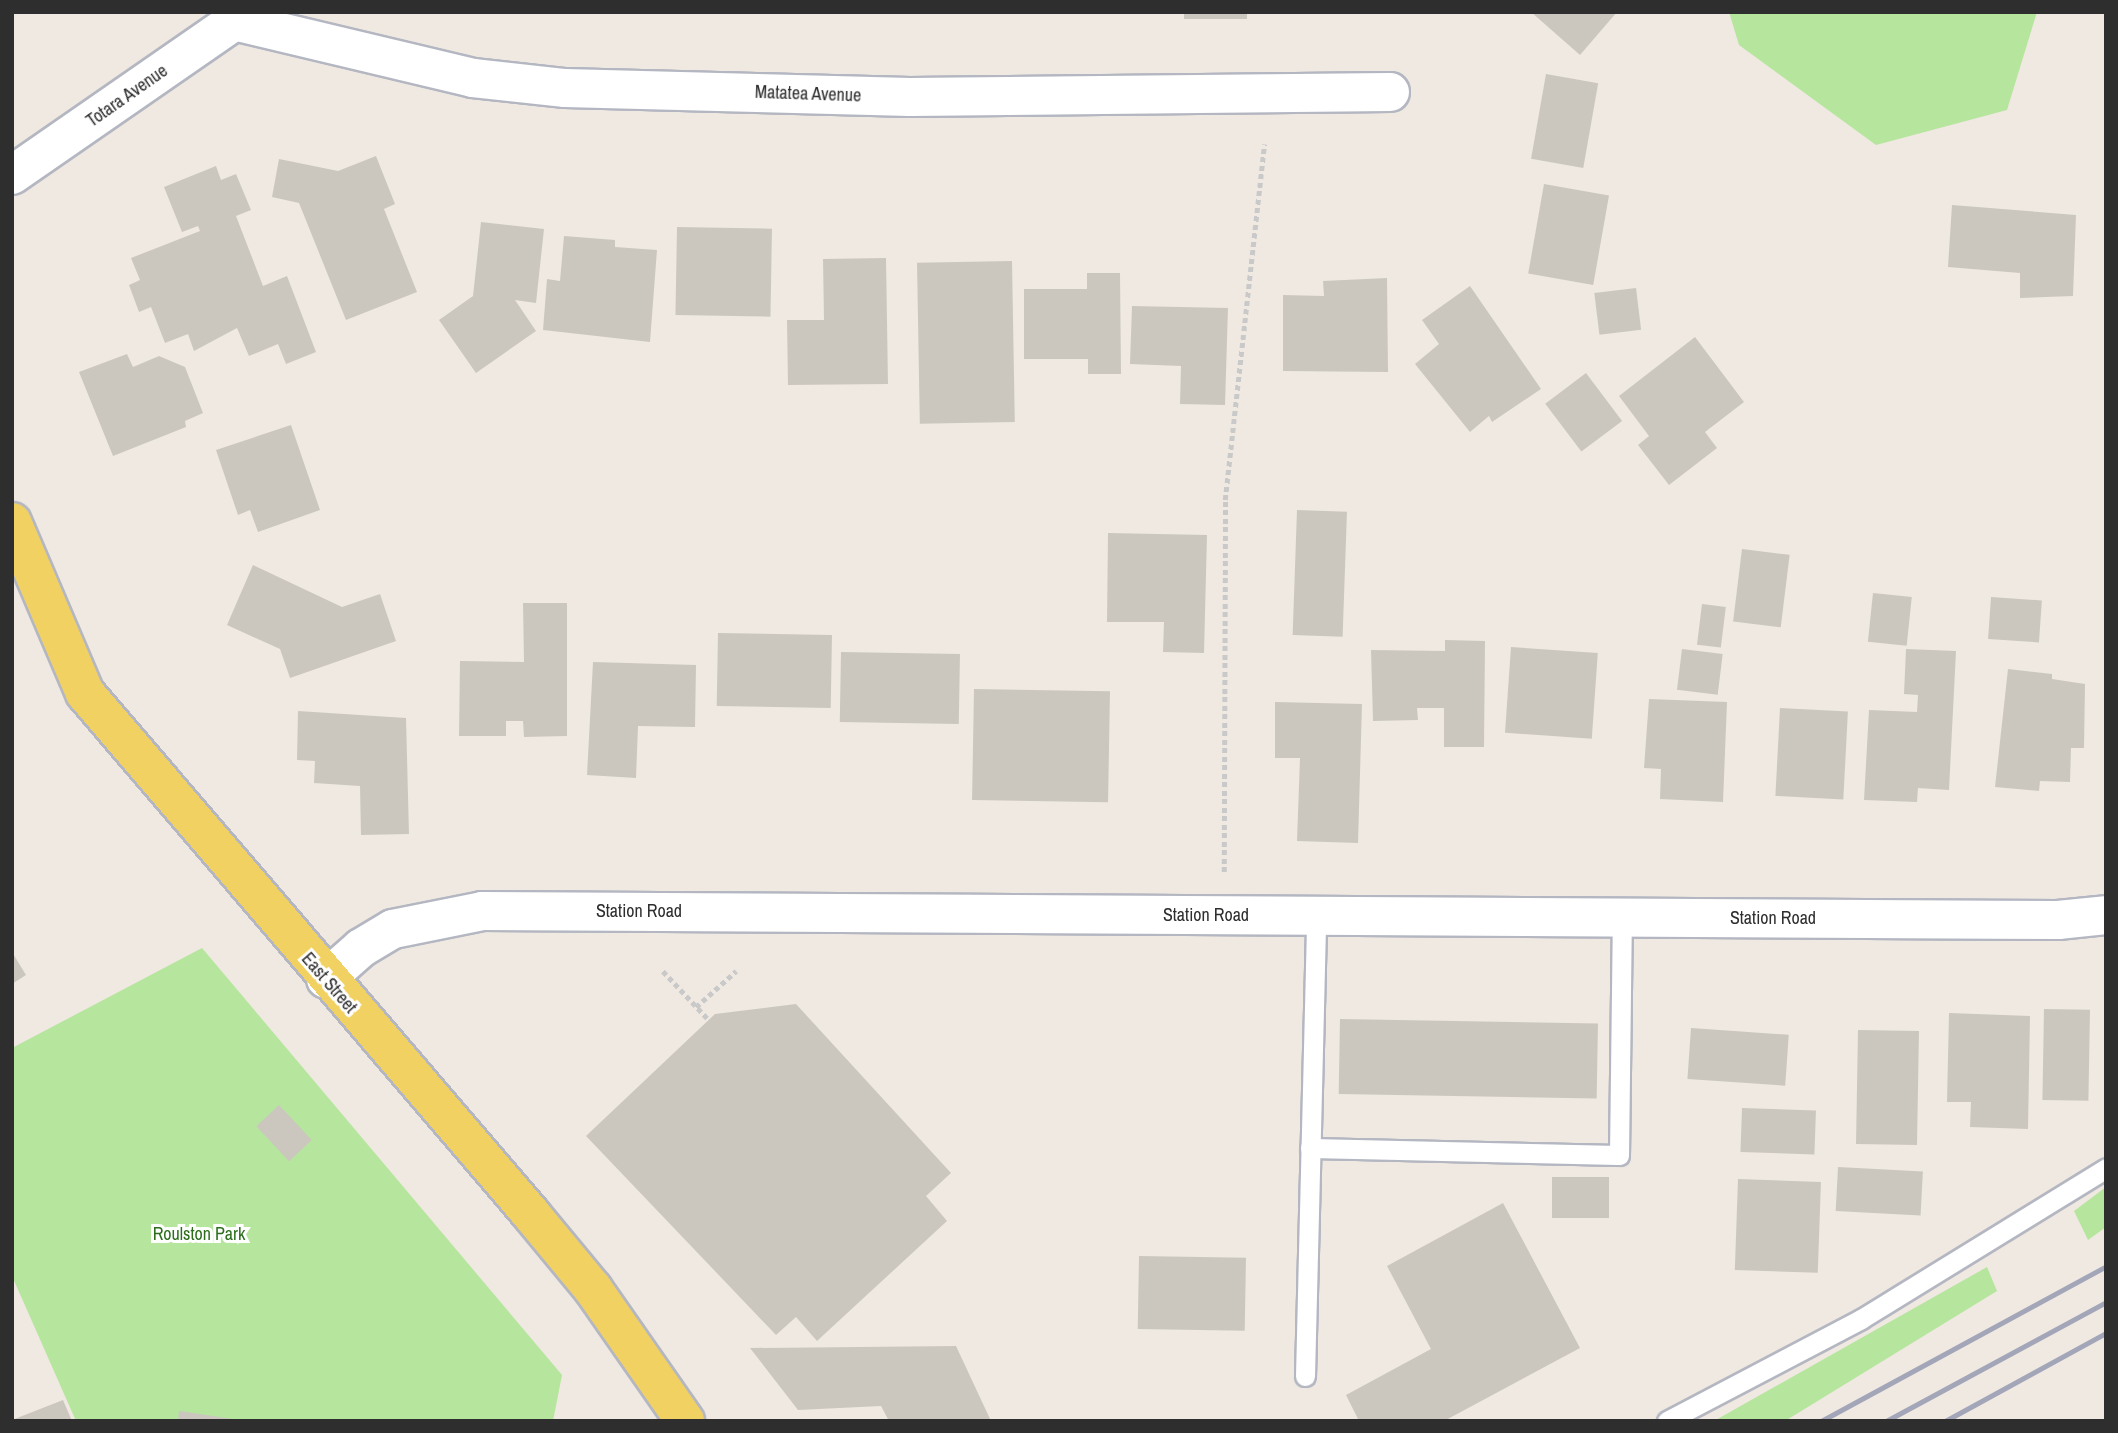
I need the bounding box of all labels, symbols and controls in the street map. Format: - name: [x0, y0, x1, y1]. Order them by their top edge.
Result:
- street label: Totara Avenue: [82, 60, 172, 132]
- street label: Matatea Avenue: [754, 81, 862, 107]
- street label: Station Road: [596, 900, 682, 922]
- street label: Station Road: [1163, 904, 1249, 926]
- street label: Station Road: [1730, 907, 1816, 929]
- street label: East Street: [297, 948, 361, 1018]
- park label: Roulston Park: [153, 1223, 245, 1245]

